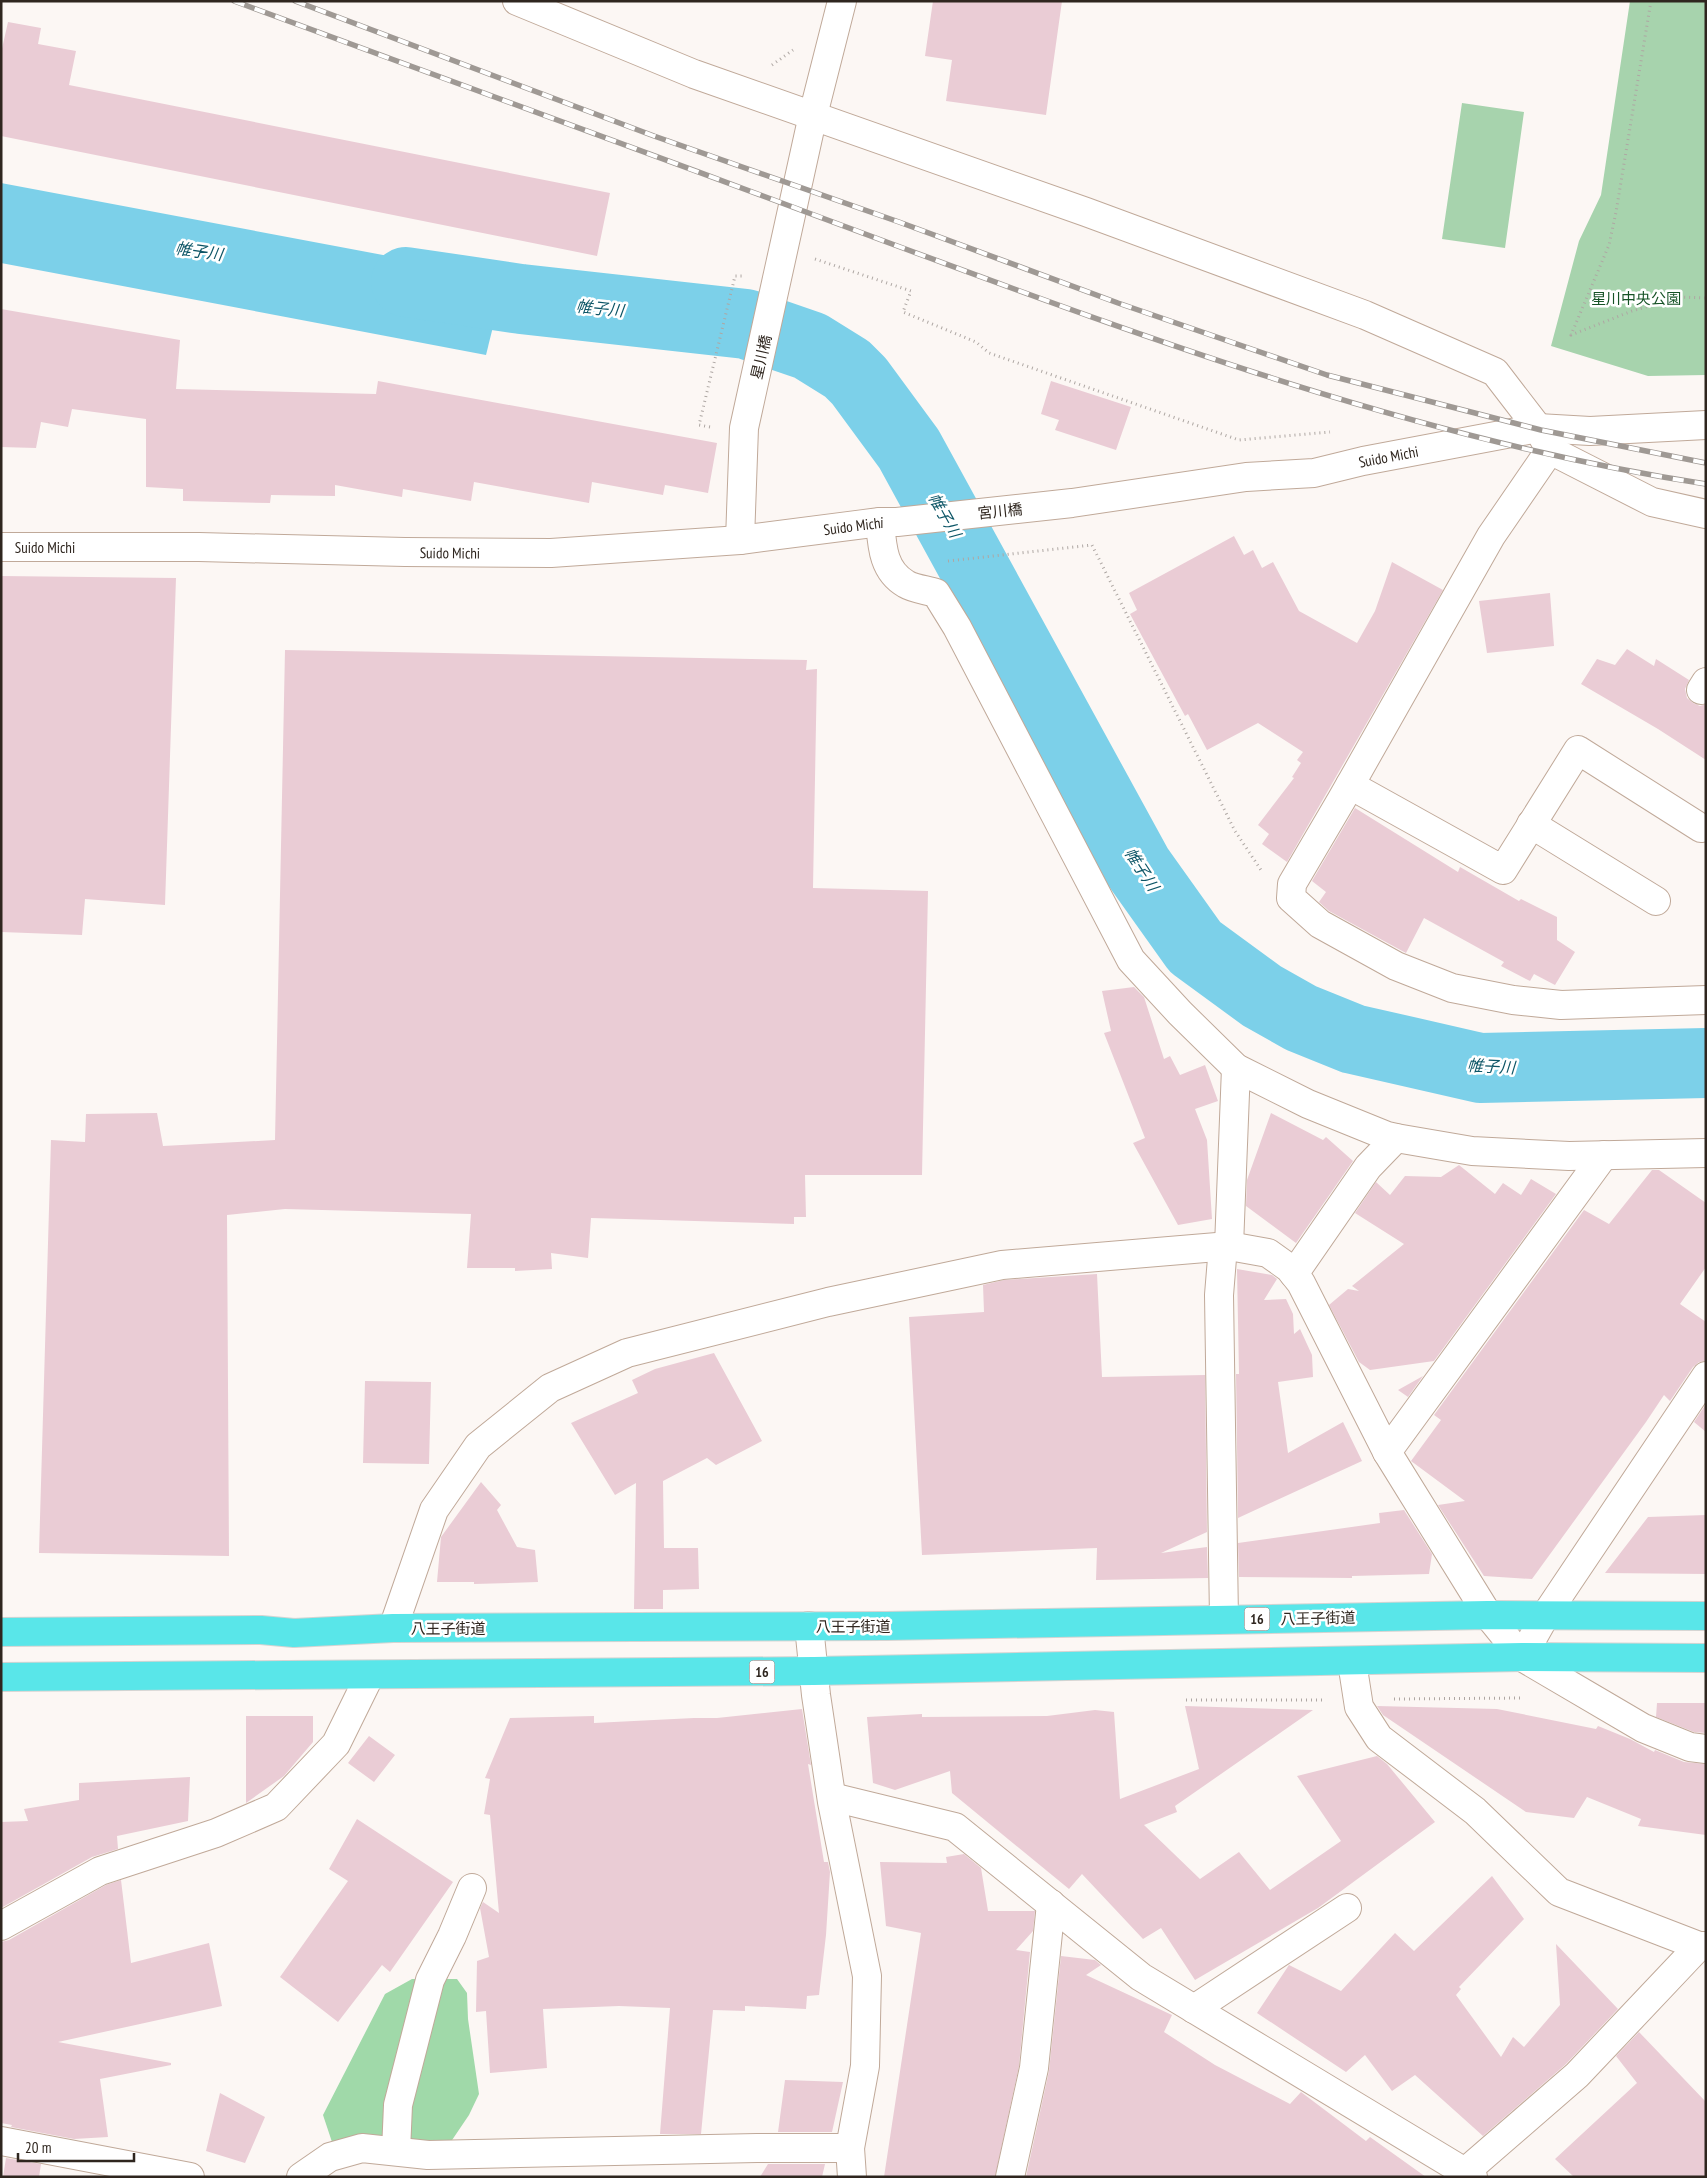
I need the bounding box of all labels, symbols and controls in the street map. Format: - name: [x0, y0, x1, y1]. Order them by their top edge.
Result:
- water label: 帷子川: [174, 238, 226, 265]
- park label: 星川中央公園: [1591, 289, 1681, 308]
- water label: 帷子川: [575, 296, 627, 321]
- street label: 星川橋: [747, 333, 775, 381]
- street label: Suido Michi: [1356, 441, 1420, 471]
- water label: 帷子川: [925, 489, 966, 543]
- street label: 宮川橋: [977, 499, 1023, 523]
- street label: Suido Michi: [822, 513, 884, 539]
- street label: Suido Michi: [15, 538, 75, 557]
- street label: Suido Michi: [420, 543, 480, 562]
- water label: 帷子川: [1121, 843, 1165, 896]
- water label: 帷子川: [1467, 1055, 1517, 1077]
- road number: 16: [1244, 1608, 1270, 1630]
- street label: 八王子街道: [1280, 1608, 1356, 1628]
- street label: 八王子街道: [815, 1617, 891, 1636]
- street label: 八王子街道: [410, 1619, 486, 1638]
- road number: 16: [750, 1660, 774, 1684]
- scale bar: [18, 2130, 134, 2162]
- text: 20 m: [25, 2138, 51, 2157]

